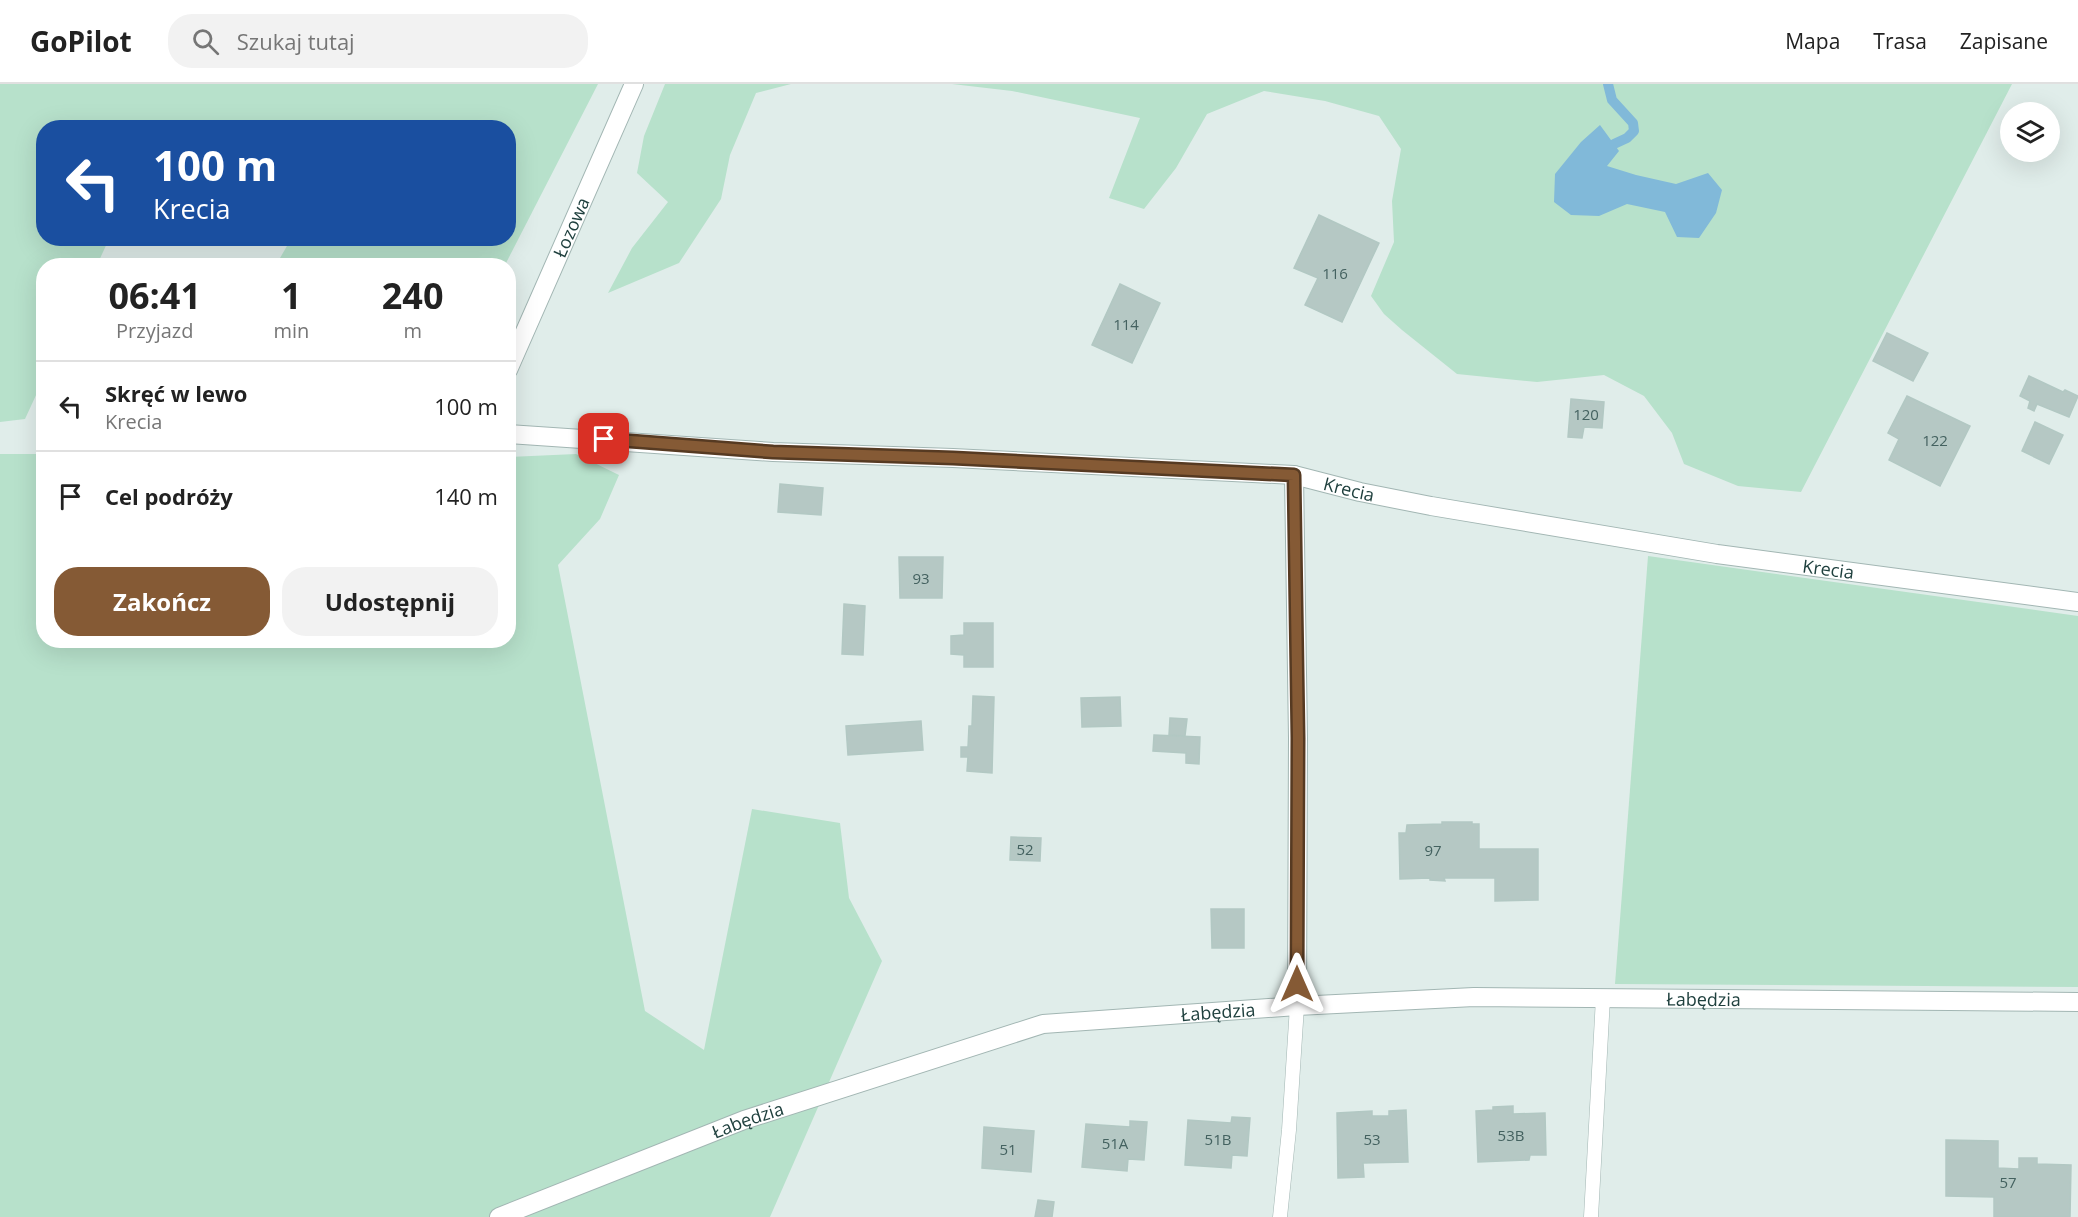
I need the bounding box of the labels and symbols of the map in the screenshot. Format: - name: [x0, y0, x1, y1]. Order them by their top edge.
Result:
- street label: Łozowa: [547, 193, 595, 261]
- house number: 116: [1322, 263, 1348, 283]
- house number: 114: [1113, 314, 1139, 334]
- house number: 120: [1573, 404, 1599, 424]
- pin: [578, 413, 629, 464]
- house number: 122: [1922, 430, 1948, 450]
- street label: Krecia: [1321, 471, 1377, 507]
- street label: Krecia: [1801, 554, 1856, 584]
- house number: 93: [912, 568, 930, 588]
- house number: 52: [1016, 839, 1034, 859]
- house number: 97: [1424, 840, 1442, 860]
- position arrow: [1265, 952, 1329, 1016]
- street label: Łabędzia: [1666, 987, 1741, 1011]
- street label: Łabędzia: [1180, 997, 1256, 1026]
- street label: Łabędzia: [708, 1096, 786, 1144]
- house number: 53B: [1498, 1125, 1524, 1145]
- house number: 51B: [1205, 1129, 1231, 1149]
- house number: 53: [1363, 1129, 1381, 1149]
- house number: 51A: [1102, 1133, 1129, 1153]
- house number: 51: [999, 1139, 1017, 1159]
- house number: 57: [1999, 1172, 2017, 1192]

